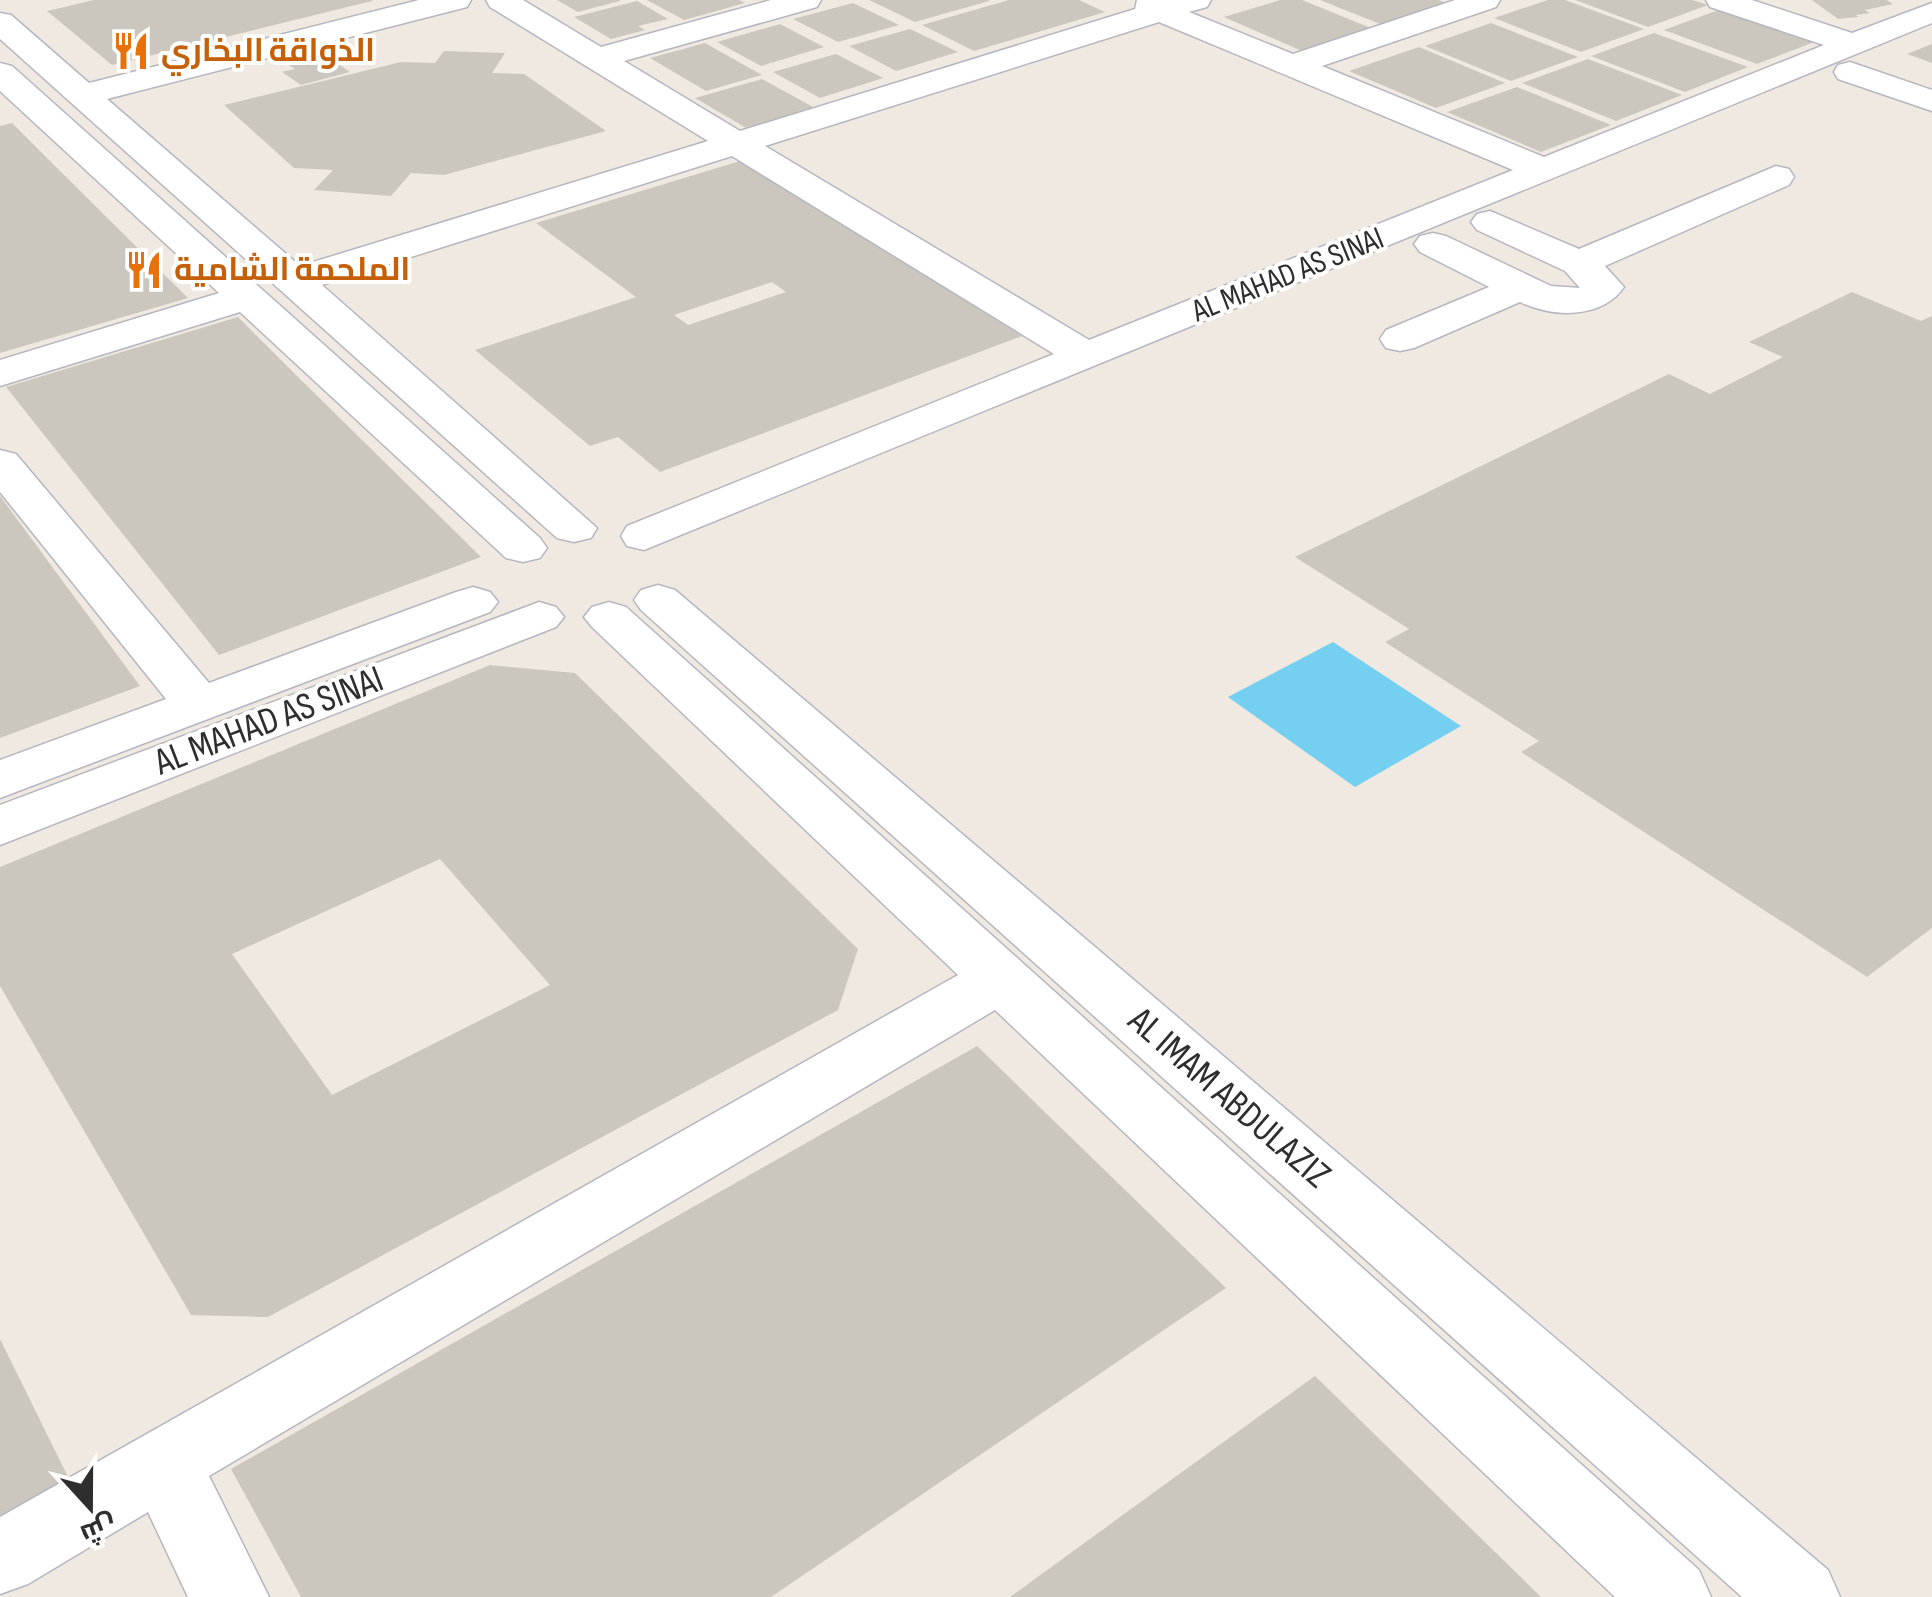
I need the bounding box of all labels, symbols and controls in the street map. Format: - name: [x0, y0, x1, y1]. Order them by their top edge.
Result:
- restaurant icon: الذواقة البخاري: [110, 30, 152, 72]
- place label: الذواقة البخاري: [161, 32, 375, 76]
- street label: AL MAHAD AS SINAI: [1186, 219, 1390, 332]
- restaurant icon: الملحمة الشامية: [123, 249, 165, 291]
- place label: الملحمة الشامية: [174, 251, 410, 290]
- street label: AL MAHAD AS SINAI: [147, 657, 390, 786]
- street label: AL IMAM ABDULAZIZ: [1118, 997, 1339, 1198]
- north arrow: [40, 1457, 140, 1557]
- text: ش: [76, 1507, 121, 1551]

